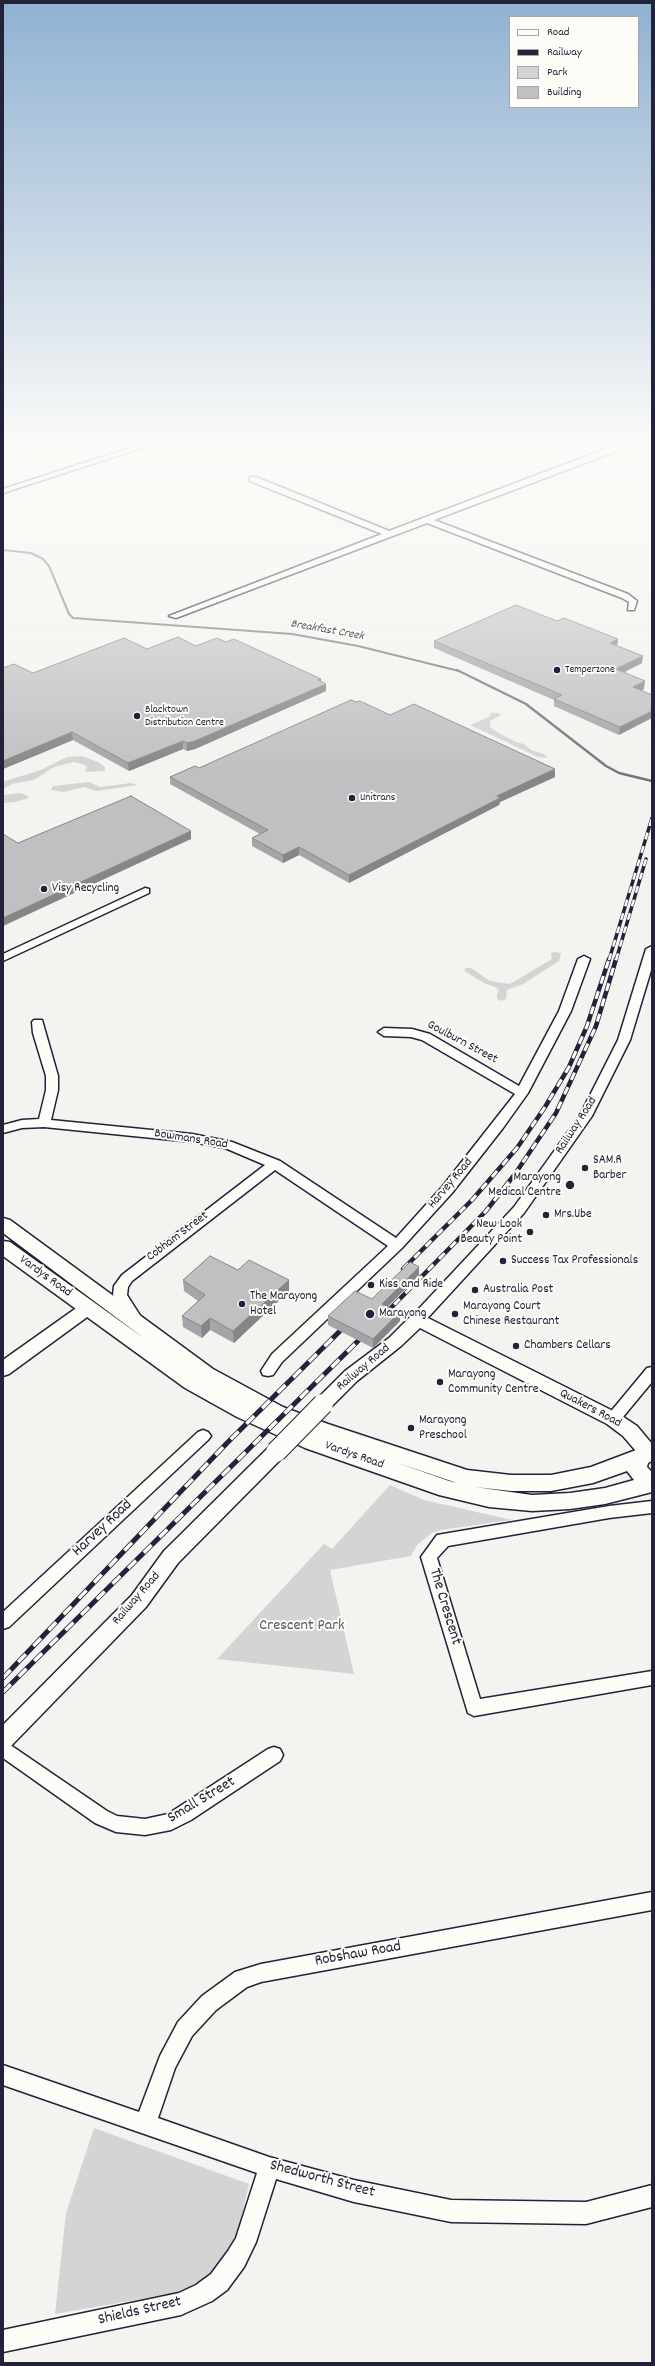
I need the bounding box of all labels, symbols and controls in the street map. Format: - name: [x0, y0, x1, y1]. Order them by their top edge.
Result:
- legend: [509, 16, 639, 108]
- text: Road: [547, 24, 569, 41]
- text: Railway: [547, 44, 582, 61]
- text: Park: [547, 64, 567, 81]
- text: Building: [547, 84, 582, 101]
- water label: Breakfast Creek: [289, 617, 365, 645]
- place label: Temperzone: [565, 663, 615, 677]
- marker: Temperzone: [552, 665, 562, 675]
- place label: Blacktown Distribution Centre: [145, 703, 224, 729]
- marker: Blacktown Distribution Centre: [132, 711, 142, 721]
- place label: Unitrans: [360, 791, 395, 805]
- marker: Unitrans: [347, 793, 357, 803]
- place label: Visy Recycling: [52, 881, 119, 897]
- marker: Visy Recycling: [39, 884, 49, 894]
- street label: Goulburn Street: [424, 1018, 500, 1068]
- street label: Railway Road: [553, 1095, 601, 1157]
- street label: Bowmans Road: [153, 1126, 229, 1154]
- place label: SAM.R Barber: [593, 1153, 626, 1184]
- street label: Harvey Road: [425, 1156, 477, 1212]
- marker: SAM.R Barber: [580, 1163, 590, 1173]
- place label: Marayong Medical Centre: [488, 1170, 561, 1201]
- marker: Marayong Medical Centre: [564, 1179, 576, 1191]
- place label: Mrs.Ube: [554, 1207, 592, 1223]
- street label: Cobham Street: [144, 1209, 212, 1265]
- marker: Mrs.Ube: [541, 1210, 551, 1220]
- place label: New Look Beauty Point: [461, 1217, 522, 1248]
- marker: New Look Beauty Point: [525, 1227, 535, 1237]
- street label: Vardys Road: [16, 1253, 74, 1301]
- place label: Success Tax Professionals: [511, 1253, 638, 1269]
- marker: Success Tax Professionals: [498, 1256, 508, 1266]
- place label: Kiss and Ride: [379, 1277, 443, 1293]
- marker: Kiss and Ride: [366, 1280, 376, 1290]
- place label: Australia Post: [483, 1282, 553, 1298]
- marker: Australia Post: [470, 1285, 480, 1295]
- place label: The Marayong Hotel: [250, 1289, 317, 1320]
- marker: The Marayong Hotel: [237, 1299, 247, 1309]
- place label: Marayong Court Chinese Restaurant: [463, 1299, 559, 1330]
- place label: Marayong: [379, 1306, 426, 1322]
- marker: Marayong: [364, 1308, 376, 1320]
- marker: Marayong Court Chinese Restaurant: [450, 1309, 460, 1319]
- place label: Chambers Cellars: [524, 1338, 611, 1354]
- street label: Railway Road: [334, 1341, 394, 1395]
- marker: Chambers Cellars: [511, 1341, 521, 1351]
- place label: Marayong Community Centre: [448, 1367, 539, 1398]
- marker: Marayong Community Centre: [435, 1377, 445, 1387]
- street label: Quakers Road: [556, 1386, 624, 1432]
- place label: Marayong Preschool: [419, 1413, 467, 1444]
- marker: Marayong Preschool: [406, 1423, 416, 1433]
- street label: Vardys Road: [322, 1439, 386, 1473]
- street label: Harvey Road: [69, 1496, 137, 1562]
- street label: The Crescent: [423, 1567, 465, 1647]
- street label: Railway Road: [110, 1569, 164, 1629]
- park label: Crescent Park: [259, 1617, 345, 1637]
- street label: Small Street: [165, 1773, 239, 1829]
- street label: Robshaw Road: [313, 1938, 403, 1972]
- street label: Shedworth Street: [267, 2157, 377, 2203]
- street label: Shields Street: [96, 2293, 184, 2331]

